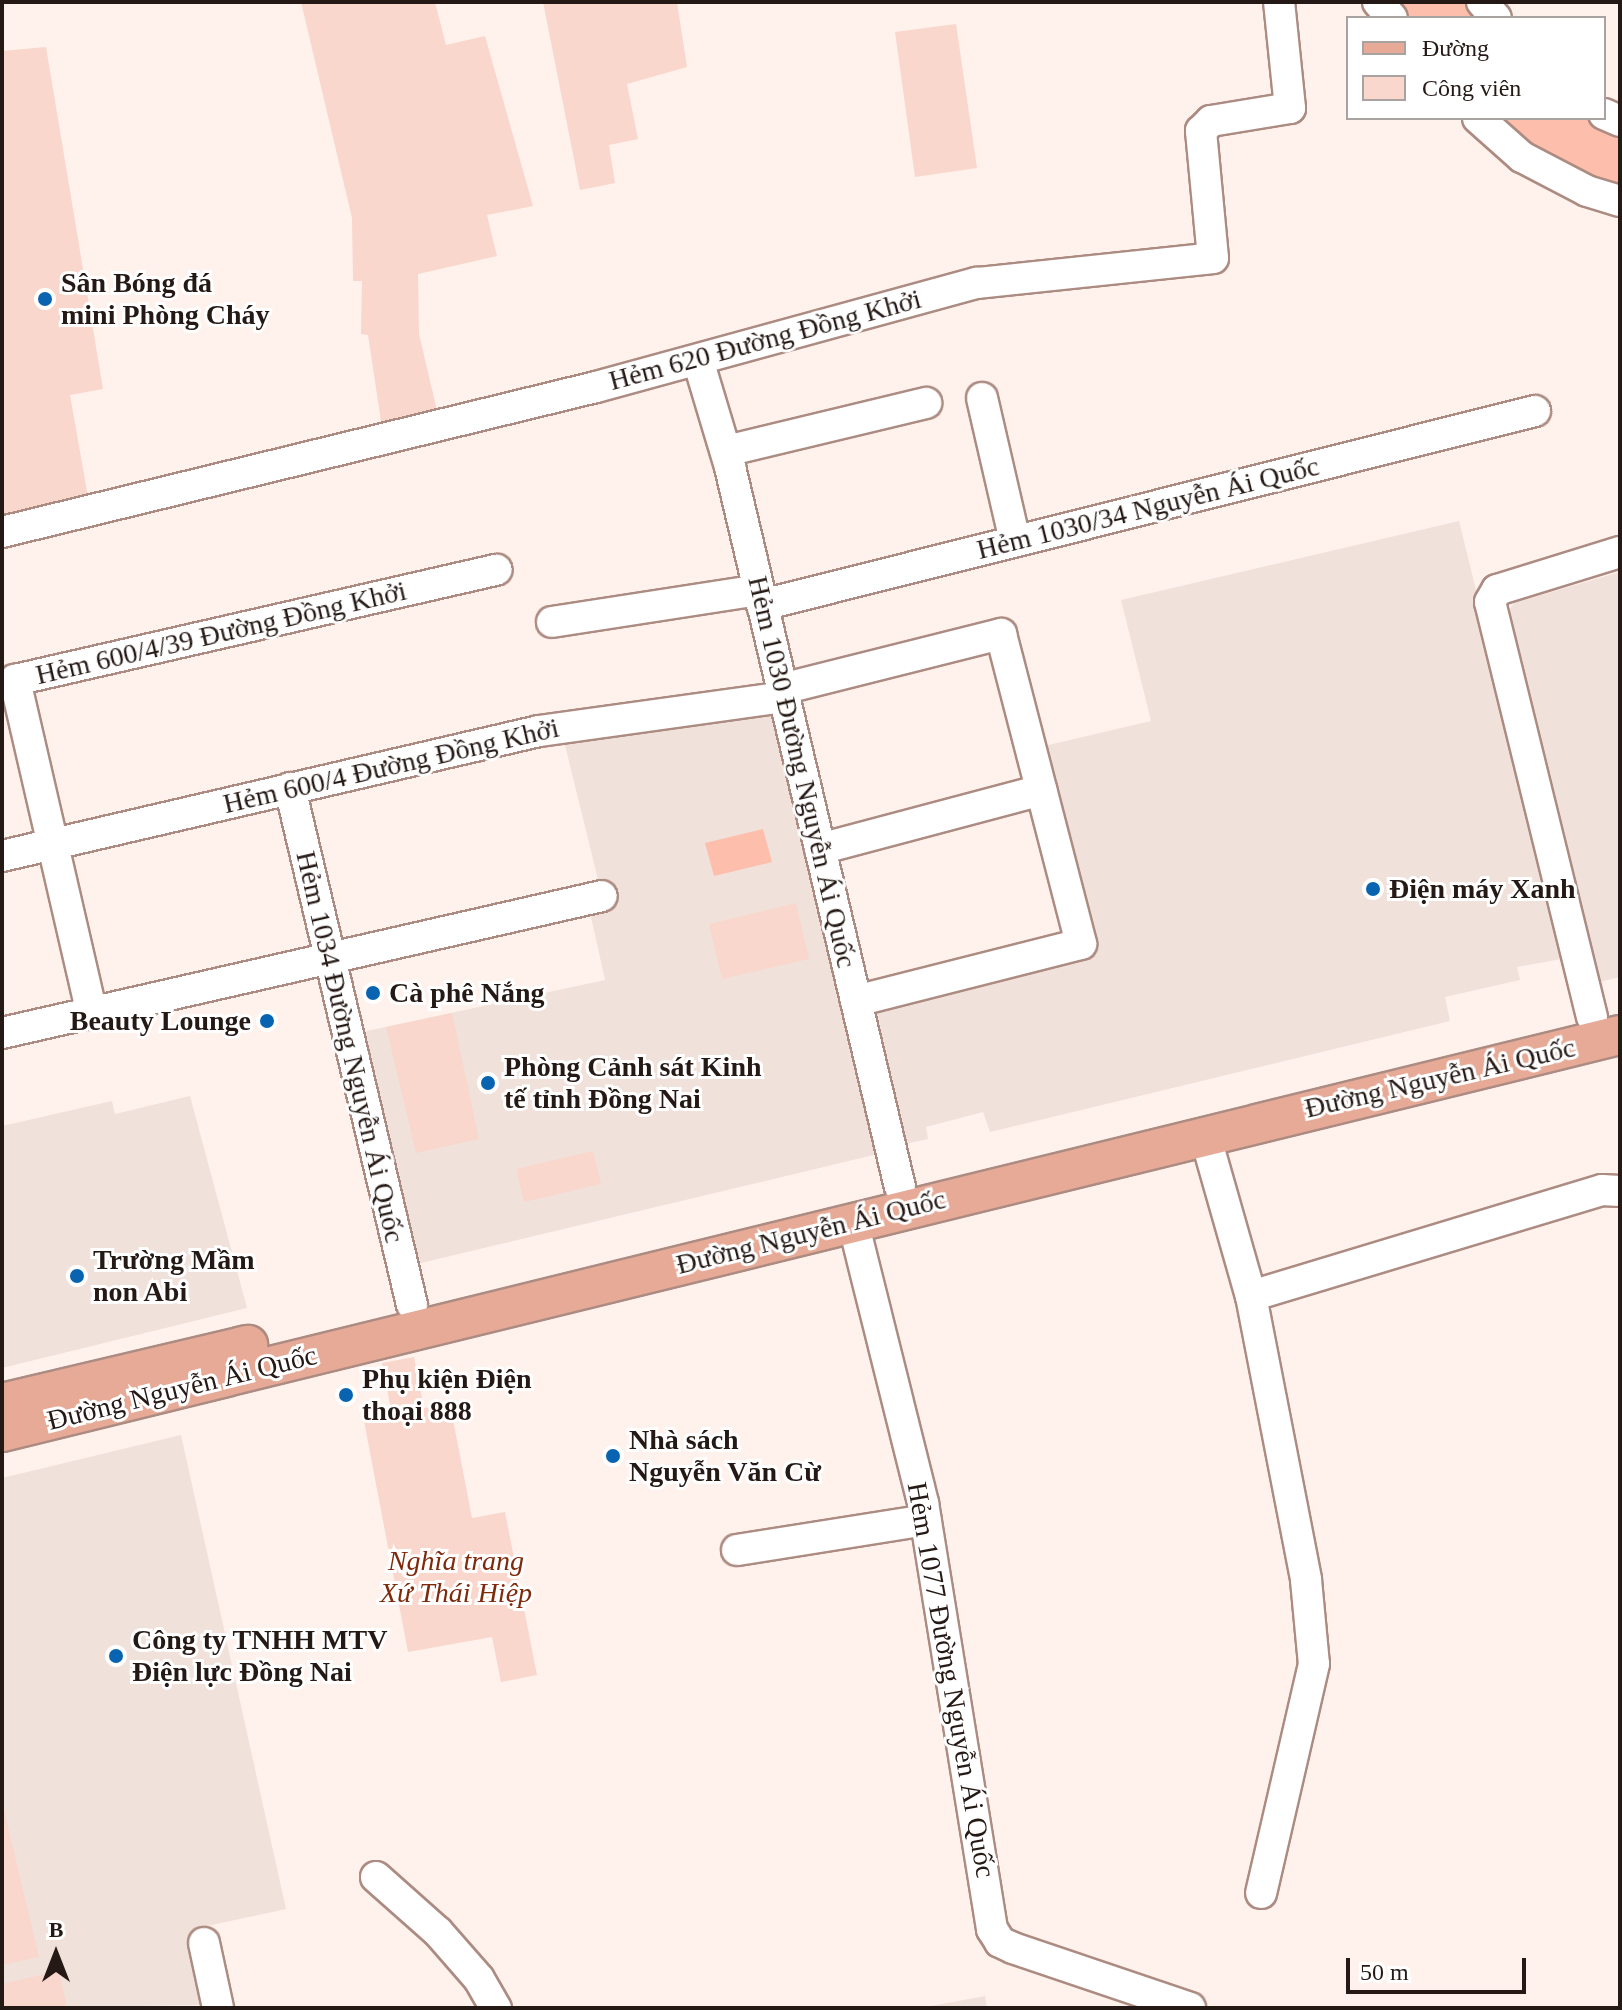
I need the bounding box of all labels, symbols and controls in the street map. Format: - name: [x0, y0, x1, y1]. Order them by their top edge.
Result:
- legend: [1346, 16, 1606, 120]
- text: Đường: [1422, 35, 1489, 61]
- text: Công viên: [1422, 75, 1521, 101]
- place label: Sân Bóng đá mini Phòng Cháy: [61, 266, 269, 332]
- street label: Hẻm 620 Đường Đồng Khởi: [605, 282, 925, 398]
- marker: Sân Bóng đá mini Phòng Cháy: [36, 290, 54, 308]
- street label: Hẻm 1030/34 Nguyễn Ái Quốc: [973, 449, 1323, 567]
- street label: Hẻm 1030 Đường Nguyễn Ái Quốc: [741, 573, 863, 971]
- street label: Hẻm 600/4/39 Đường Đồng Khởi: [32, 574, 410, 692]
- street label: Hẻm 600/4 Đường Đồng Khởi: [220, 711, 562, 821]
- street label: Hẻm 1034 Đường Nguyễn Ái Quốc: [289, 848, 411, 1246]
- place label: Điện máy Xanh: [1389, 872, 1576, 906]
- marker: Điện máy Xanh: [1364, 880, 1382, 898]
- place label: Cà phê Nắng: [389, 976, 545, 1010]
- marker: Cà phê Nắng: [364, 984, 382, 1002]
- place label: Beauty Lounge: [70, 1004, 251, 1038]
- marker: Beauty Lounge: [258, 1012, 276, 1030]
- street label: Đường Nguyễn Ái Quốc: [1302, 1031, 1578, 1125]
- place label: Phòng Cảnh sát Kinh tế tỉnh Đồng Nai: [504, 1050, 762, 1116]
- marker: Phòng Cảnh sát Kinh tế tỉnh Đồng Nai: [479, 1074, 497, 1092]
- street label: Đường Nguyễn Ái Quốc: [673, 1182, 949, 1282]
- place label: Trường Mầm non Abi: [93, 1243, 255, 1309]
- marker: Trường Mầm non Abi: [68, 1267, 86, 1285]
- street label: Đường Nguyễn Ái Quốc: [44, 1338, 320, 1438]
- place label: Phụ kiện Điện thoại 888: [362, 1362, 532, 1428]
- marker: Phụ kiện Điện thoại 888: [337, 1386, 355, 1404]
- place label: Nhà sách Nguyễn Văn Cừ: [629, 1423, 822, 1489]
- marker: Nhà sách Nguyễn Văn Cừ: [604, 1447, 622, 1465]
- street label: Hẻm 1077 Đường Nguyễn Ái Quốc: [900, 1480, 1002, 1880]
- park label: Nghĩa trang Xứ Thái Hiệp: [380, 1544, 532, 1610]
- place label: Công ty TNHH MTV Điện lực Đồng Nai: [132, 1623, 388, 1689]
- marker: Công ty TNHH MTV Điện lực Đồng Nai: [107, 1647, 125, 1665]
- north arrow: [16, 1914, 96, 1994]
- text: B: [49, 1917, 63, 1942]
- scale bar: [1350, 1942, 1530, 1992]
- text: 50 m: [1360, 1959, 1409, 1985]

